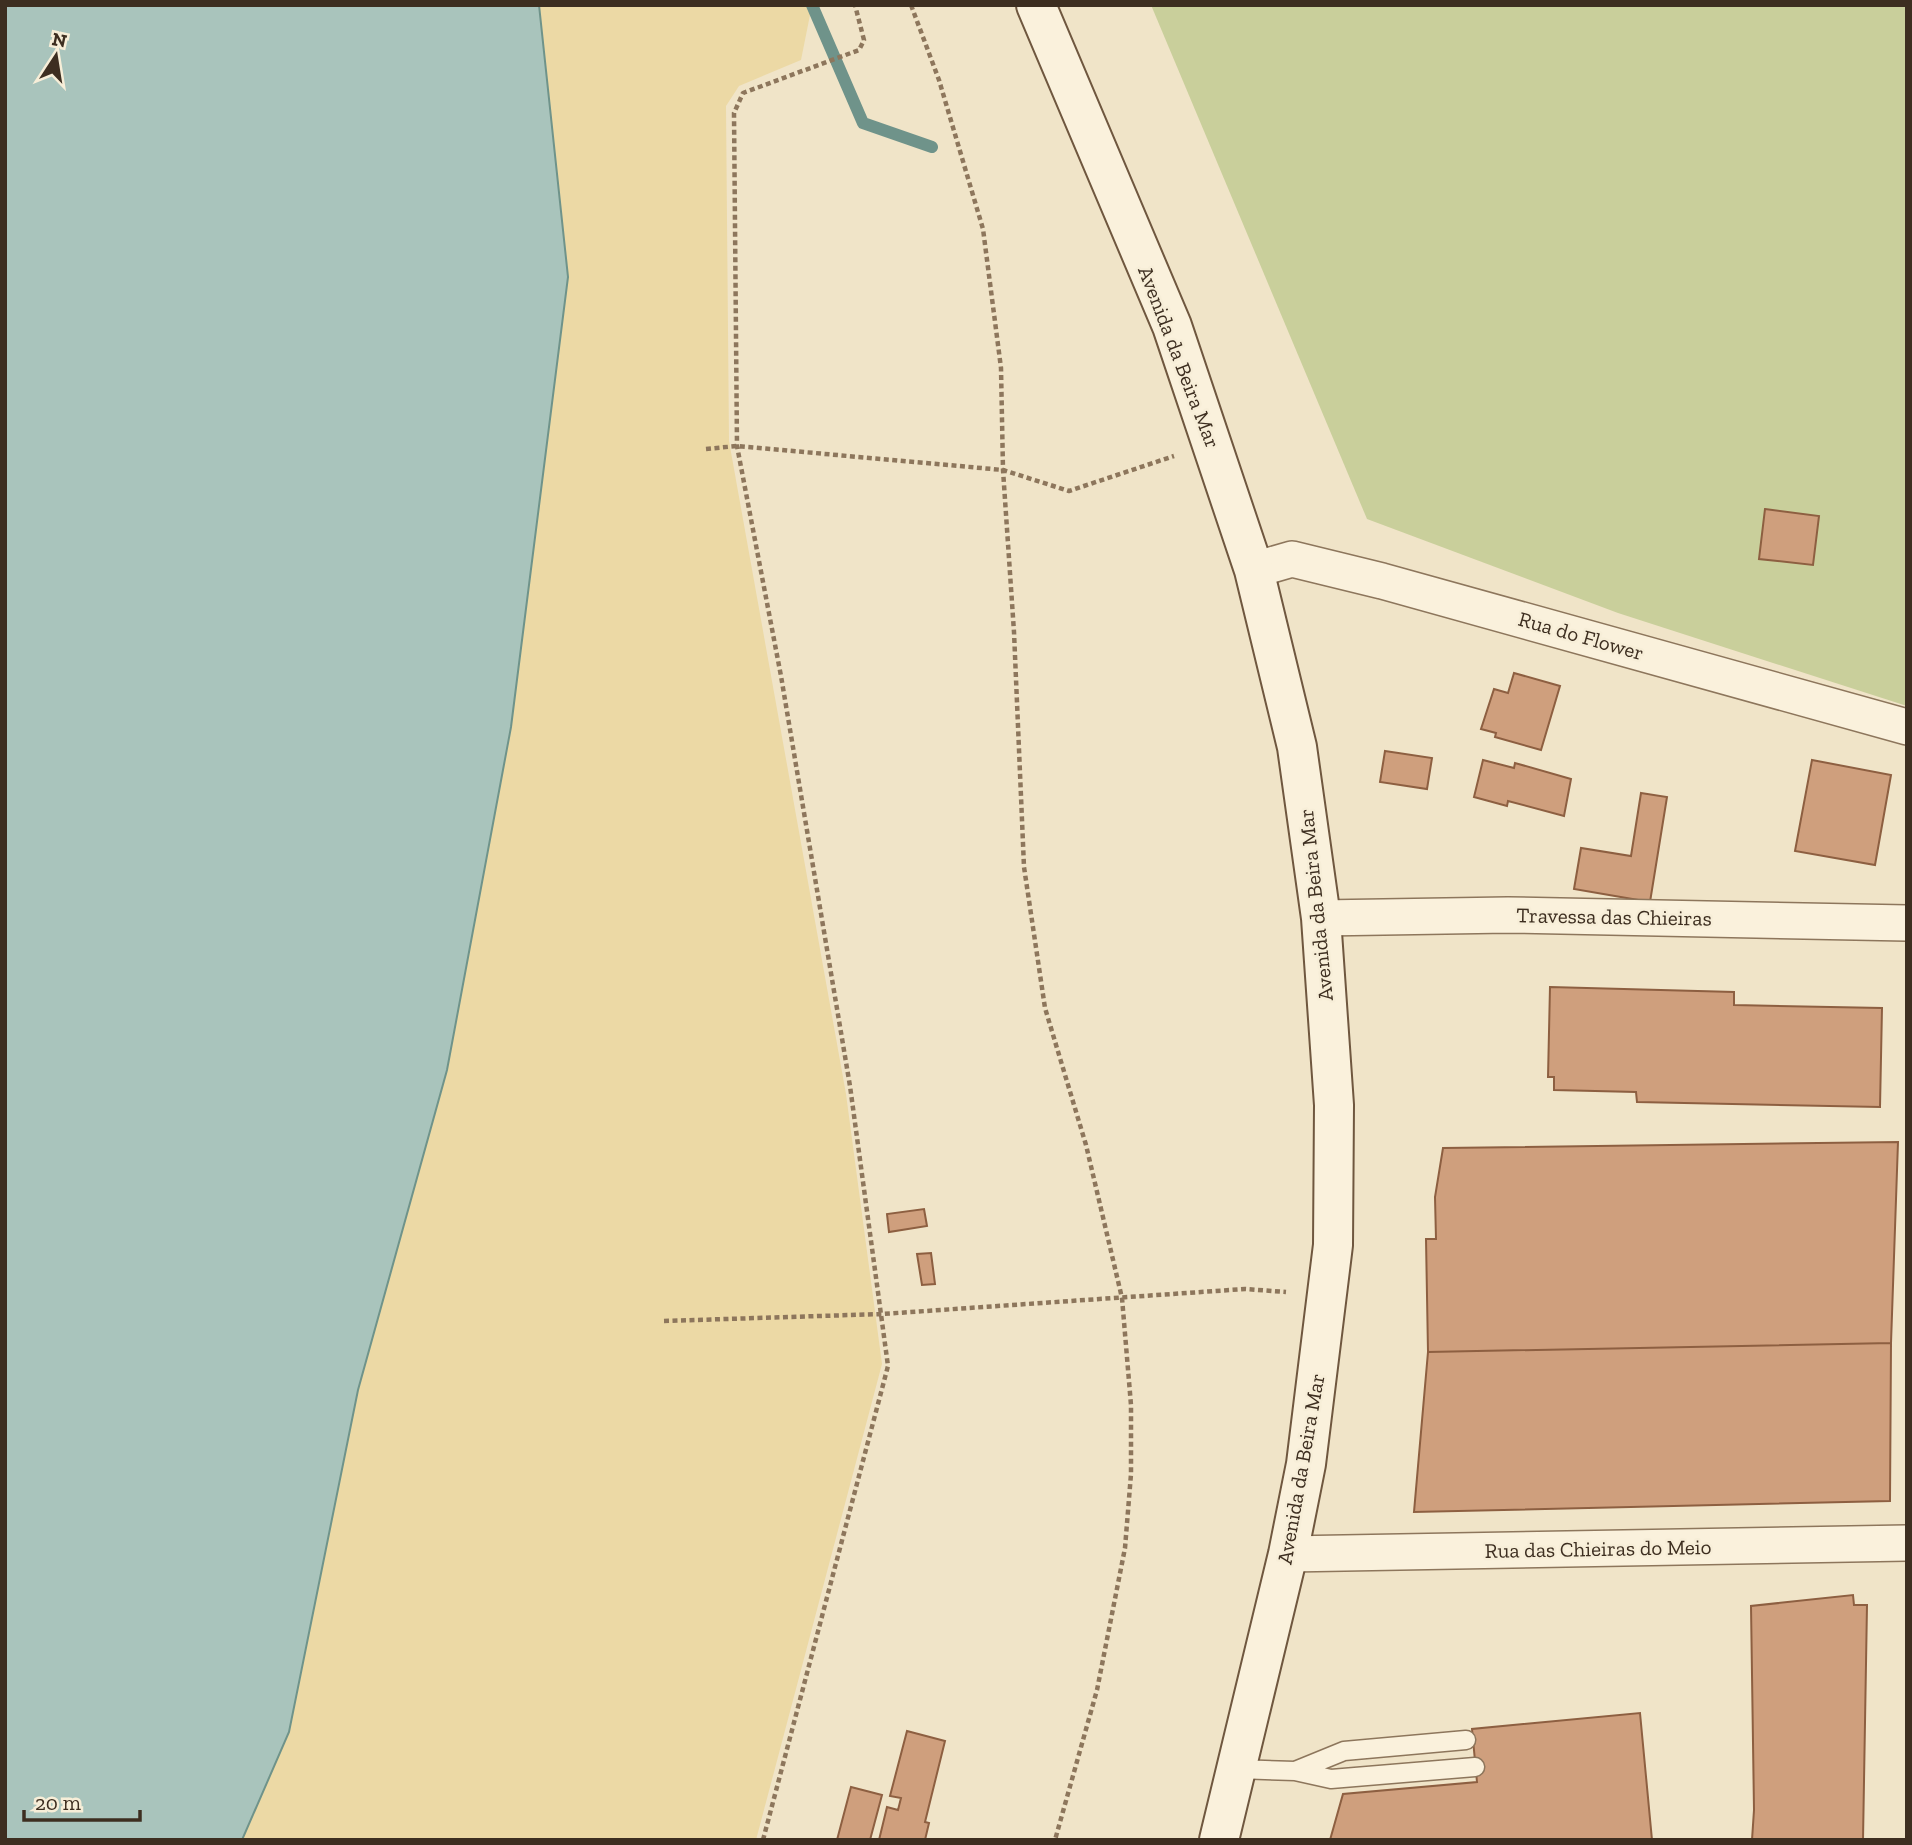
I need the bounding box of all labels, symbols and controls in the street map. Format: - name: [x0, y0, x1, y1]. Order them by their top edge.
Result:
- north arrow: [21, 21, 91, 91]
- text: N: [50, 27, 69, 53]
- street label: Avenida da Beira Mar: [1133, 262, 1226, 451]
- street label: Rua do Flower: [1516, 606, 1647, 665]
- street label: Avenida da Beira Mar: [1293, 808, 1338, 1002]
- street label: Travessa das Chieiras: [1516, 902, 1712, 931]
- street label: Avenida da Beira Mar: [1271, 1372, 1330, 1566]
- street label: Rua das Chieiras do Meio: [1484, 1534, 1712, 1563]
- scale bar: [24, 1778, 140, 1822]
- text: 20 m: [35, 1790, 81, 1815]

